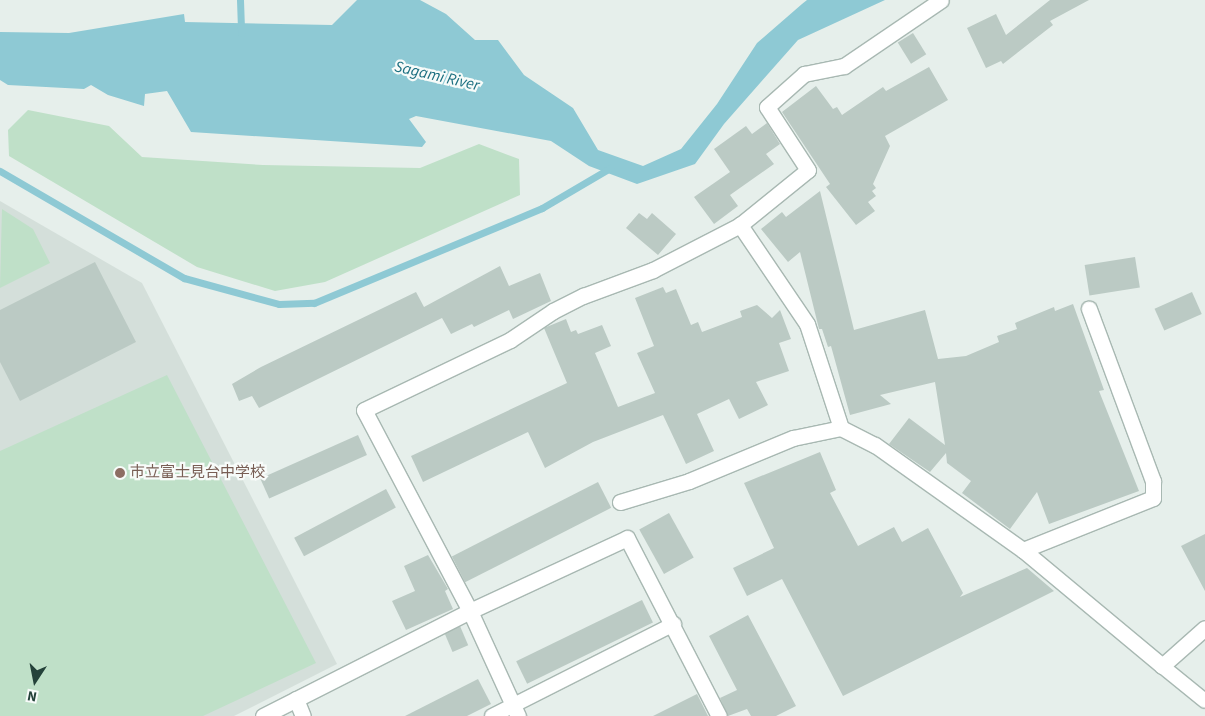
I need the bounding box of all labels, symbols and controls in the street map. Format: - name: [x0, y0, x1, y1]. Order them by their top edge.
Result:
- water label: Sagami River: [393, 57, 481, 95]
- place label: 市立富士見台中学校: [130, 464, 265, 482]
- marker: 市立富士見台中学校: [114, 467, 126, 479]
- north arrow: [10, 656, 60, 706]
- text: N: [26, 685, 39, 706]

